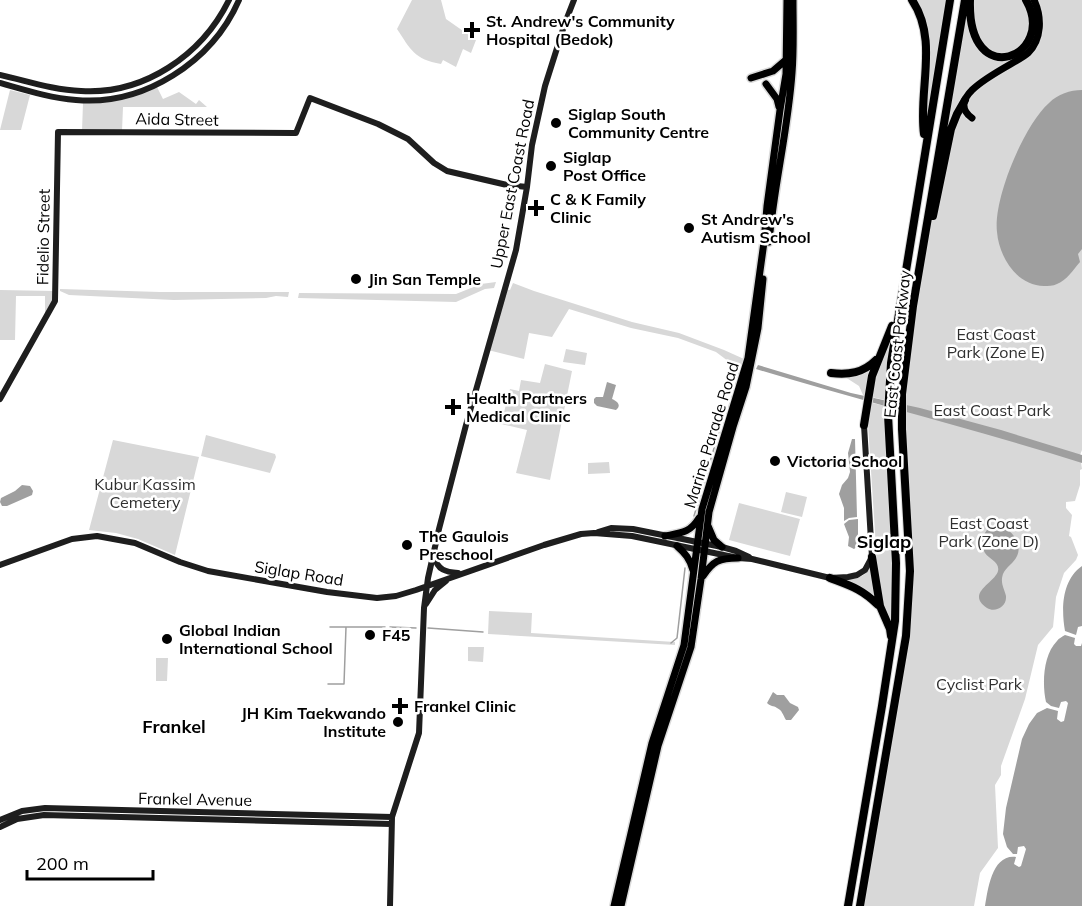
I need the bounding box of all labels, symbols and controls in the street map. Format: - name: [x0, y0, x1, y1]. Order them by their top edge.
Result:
- place label: St. Andrew's Community Hospital (Bedok): [486, 11, 675, 49]
- marker: St. Andrew's Community Hospital (Bedok): [463, 21, 481, 39]
- street label: Upper East Coast Road: [486, 98, 538, 270]
- place label: Siglap South Community Centre: [568, 104, 709, 142]
- street label: Aida Street: [135, 108, 219, 130]
- marker: Siglap South Community Centre: [549, 116, 563, 130]
- place label: Siglap Post Office: [563, 147, 646, 185]
- marker: Siglap Post Office: [544, 159, 558, 173]
- street label: Fidelio Street: [32, 188, 54, 285]
- place label: C & K Family Clinic: [550, 189, 646, 227]
- marker: C & K Family Clinic: [527, 199, 545, 217]
- place label: St Andrew's Autism School: [701, 209, 811, 247]
- marker: St Andrew's Autism School: [682, 221, 696, 235]
- place label: Jin San Temple: [368, 269, 481, 289]
- street label: East Coast Parkway: [879, 269, 915, 419]
- marker: Jin San Temple: [349, 272, 363, 286]
- park label: East Coast Park (Zone E): [947, 324, 1045, 362]
- street label: Marine Parade Road: [679, 359, 743, 511]
- place label: Health Partners Medical Clinic: [466, 388, 587, 426]
- marker: Health Partners Medical Clinic: [444, 398, 462, 416]
- park label: East Coast Park: [934, 400, 1051, 420]
- place label: Victoria School: [786, 451, 902, 471]
- marker: Victoria School: [768, 454, 782, 468]
- park label: Kubur Kassim Cemetery: [94, 474, 196, 512]
- park label: East Coast Park (Zone D): [939, 513, 1039, 551]
- place label: The Gaulois Preschool: [419, 526, 509, 564]
- district label: Siglap: [857, 530, 911, 553]
- marker: The Gaulois Preschool: [400, 538, 414, 552]
- street label: Siglap Road: [253, 556, 345, 590]
- place label: Global Indian International School: [179, 620, 333, 658]
- place label: F45: [382, 625, 411, 645]
- marker: F45: [363, 628, 377, 642]
- marker: Global Indian International School: [160, 632, 174, 646]
- park label: Cyclist Park: [936, 674, 1023, 694]
- place label: Frankel Clinic: [414, 696, 516, 716]
- marker: Frankel Clinic: [391, 697, 409, 715]
- place label: JH Kim Taekwando Institute: [241, 703, 386, 741]
- district label: Frankel: [142, 715, 206, 738]
- marker: JH Kim Taekwando Institute: [391, 715, 405, 729]
- street label: Frankel Avenue: [138, 788, 252, 810]
- scale bar: [27, 843, 153, 881]
- text: 200 m: [36, 852, 89, 875]

